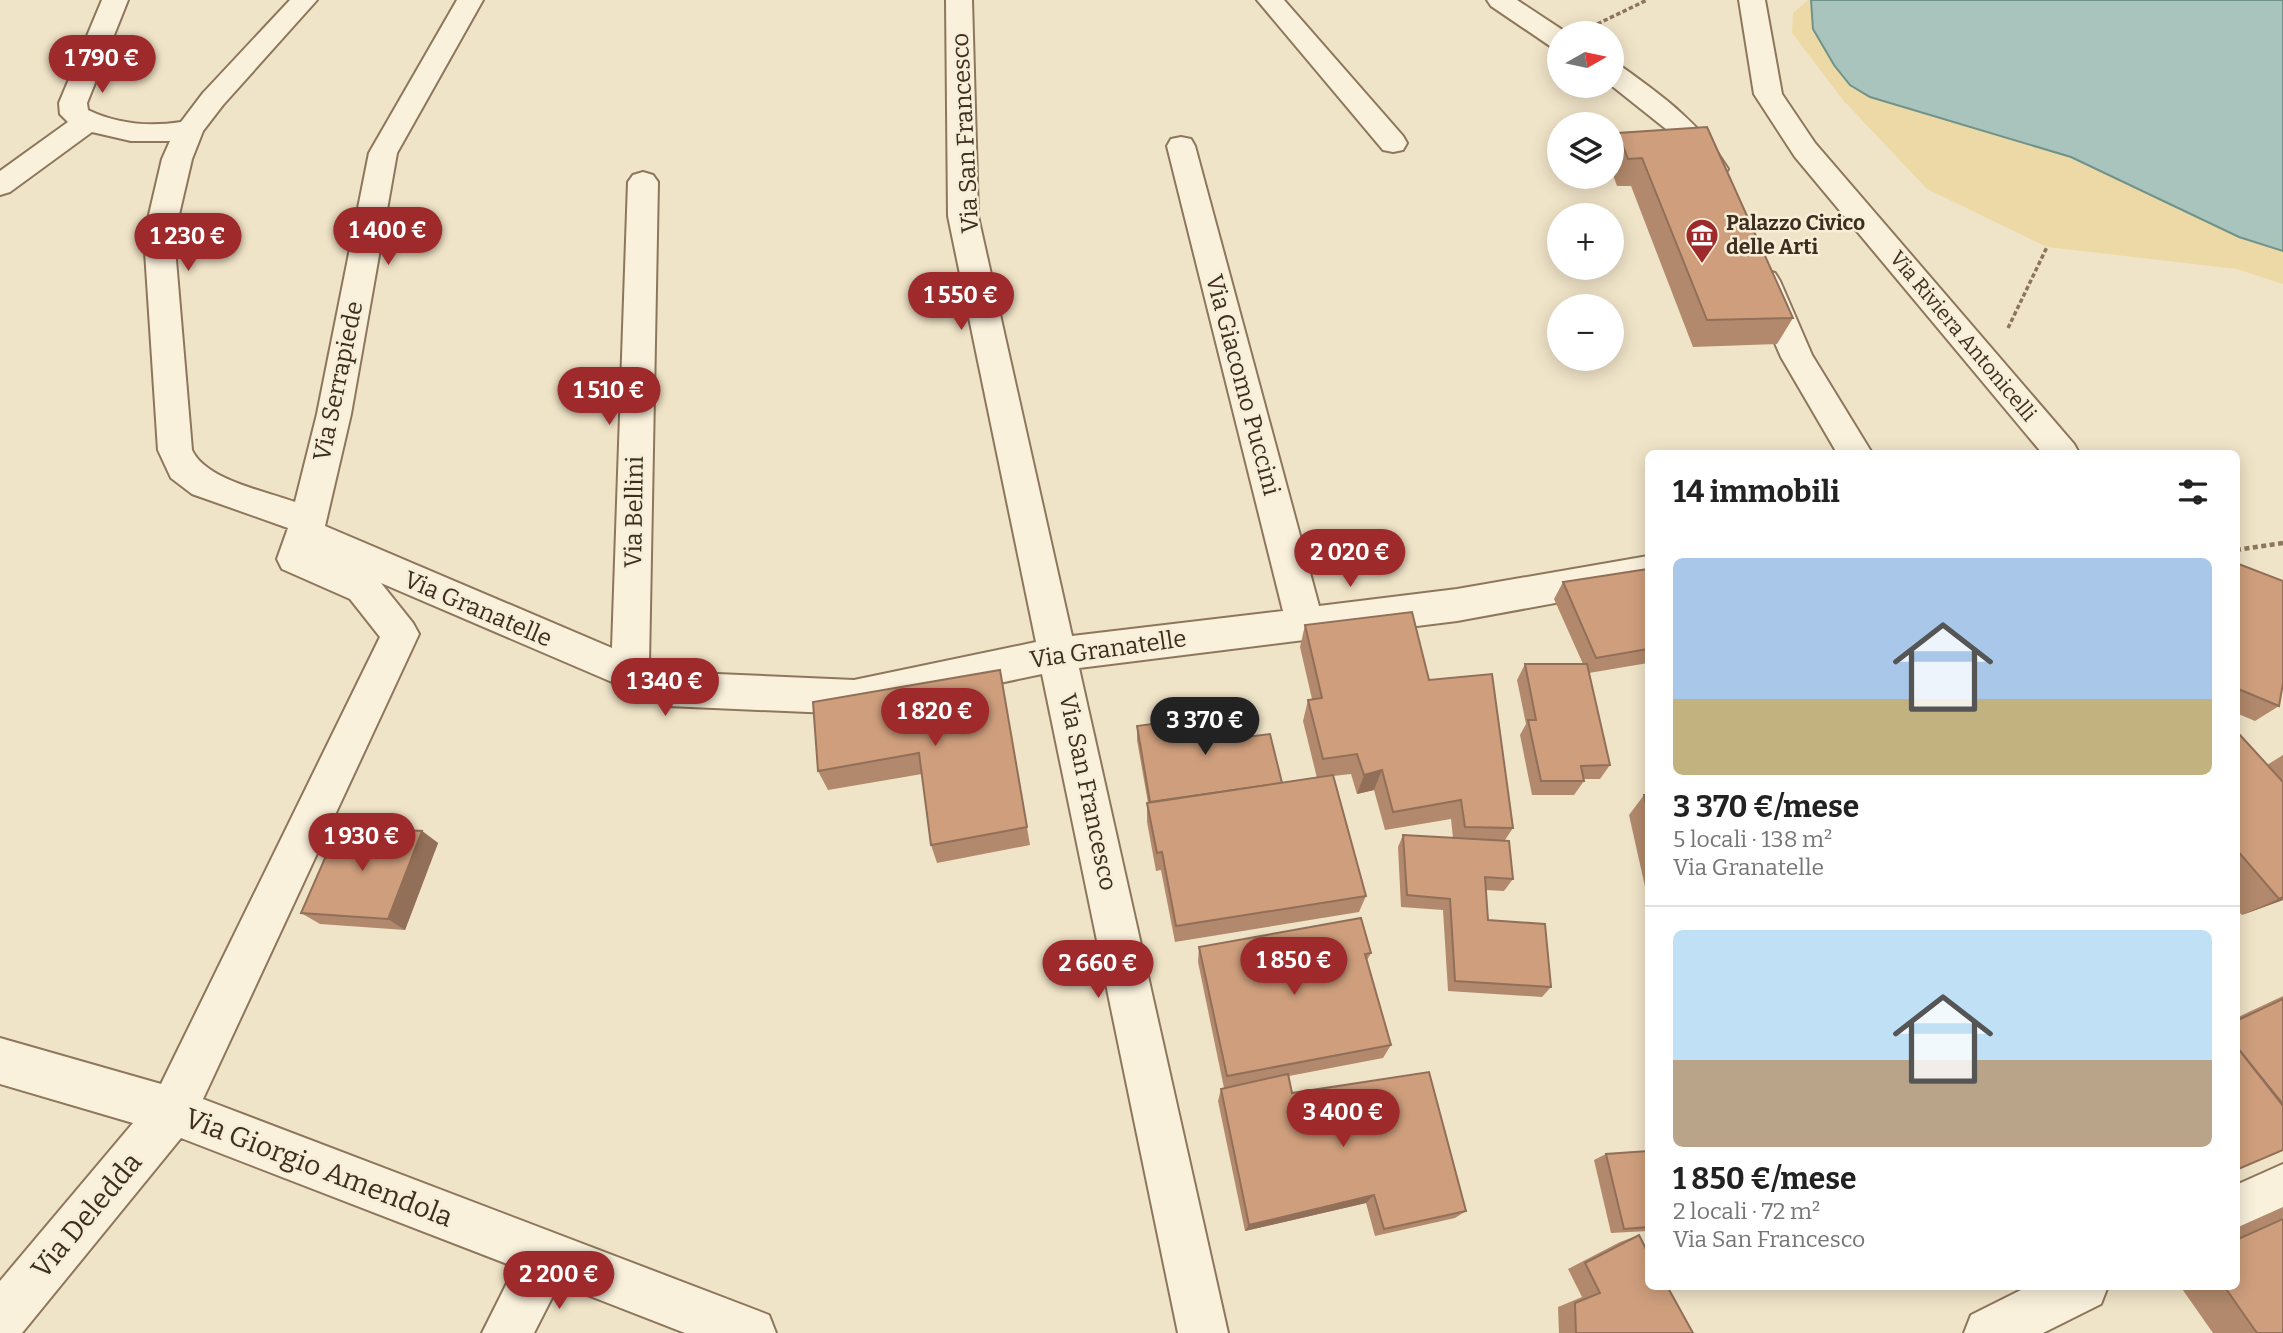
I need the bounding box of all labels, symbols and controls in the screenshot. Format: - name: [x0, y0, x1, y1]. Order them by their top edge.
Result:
- north arrow: [1547, 21, 1624, 98]
- map controls: [1547, 21, 1624, 371]
- street label: Via San Francesco: [946, 32, 984, 234]
- pin: 1 790 €: [37, 36, 167, 95]
- text: 1 790 €: [65, 44, 139, 72]
- button: layers: [1547, 112, 1624, 189]
- button: +: [1547, 203, 1624, 280]
- pin: 1 400 €: [323, 208, 453, 267]
- place label: Palazzo Civico delle Arti: [1726, 210, 1865, 260]
- pin: 1 230 €: [123, 214, 253, 273]
- text: 1 400 €: [349, 216, 427, 244]
- museum icon: Palazzo Civico delle Arti: [1683, 216, 1721, 265]
- text: 1 230 €: [150, 222, 226, 250]
- street label: Via Riviera Antonicelli: [1884, 245, 2042, 427]
- pin: 1 550 €: [896, 272, 1026, 332]
- street label: Via Giacomo Puccini: [1200, 272, 1286, 498]
- text: 1 550 €: [924, 281, 998, 309]
- button: −: [1547, 294, 1624, 371]
- street label: Via Serrapiede: [307, 299, 369, 463]
- pin: 1 510 €: [544, 368, 674, 427]
- text: 1 510 €: [573, 376, 645, 404]
- street label: Via Bellini: [619, 456, 649, 568]
- icon: filters: [2174, 473, 2212, 511]
- text: 14 immobili: [1673, 474, 1840, 510]
- pin: 2 020 €: [1285, 530, 1415, 589]
- text: 2 020 €: [1310, 538, 1390, 566]
- street label: Via Granatelle: [400, 565, 556, 653]
- icon: home: [1880, 604, 2006, 730]
- street label: Via Granatelle: [1028, 624, 1188, 674]
- pin: 1 340 €: [600, 658, 730, 718]
- text: 1 340 €: [627, 667, 703, 695]
- pin: 1 820 €: [870, 688, 1000, 748]
- street label: Via San Francesco: [1053, 691, 1123, 893]
- text: 1 820 €: [897, 697, 973, 725]
- pin: 3 370 €: [1140, 698, 1270, 757]
- text: 3 370 €: [1166, 706, 1244, 734]
- text: 3 370 €/mese: [1673, 789, 1859, 825]
- pin: 1 930 €: [297, 814, 427, 873]
- text: 1 930 €: [324, 822, 400, 850]
- text: 5 locali · 138 m²: [1673, 825, 1832, 853]
- text: Via Granatelle: [1673, 853, 1824, 881]
- pin: 1 850 €: [1229, 937, 1359, 997]
- pin: 2 660 €: [1033, 940, 1163, 1000]
- text: 1 850 €: [1256, 946, 1332, 974]
- text: 2 660 €: [1058, 949, 1138, 977]
- icon: home: [1880, 976, 2006, 1102]
- pin: 3 400 €: [1278, 1090, 1408, 1149]
- text: 3 400 €: [1303, 1098, 1383, 1126]
- street label: Via Giorgio Amendola: [180, 1101, 457, 1234]
- street label: Via Deledda: [24, 1146, 148, 1285]
- text: 1 850 €/mese: [1673, 1161, 1857, 1197]
- text: 2 locali · 72 m²: [1673, 1197, 1820, 1225]
- text: Via San Francesco: [1673, 1225, 1865, 1253]
- pin: 2 200 €: [494, 1252, 624, 1311]
- text: 2 200 €: [519, 1260, 599, 1288]

